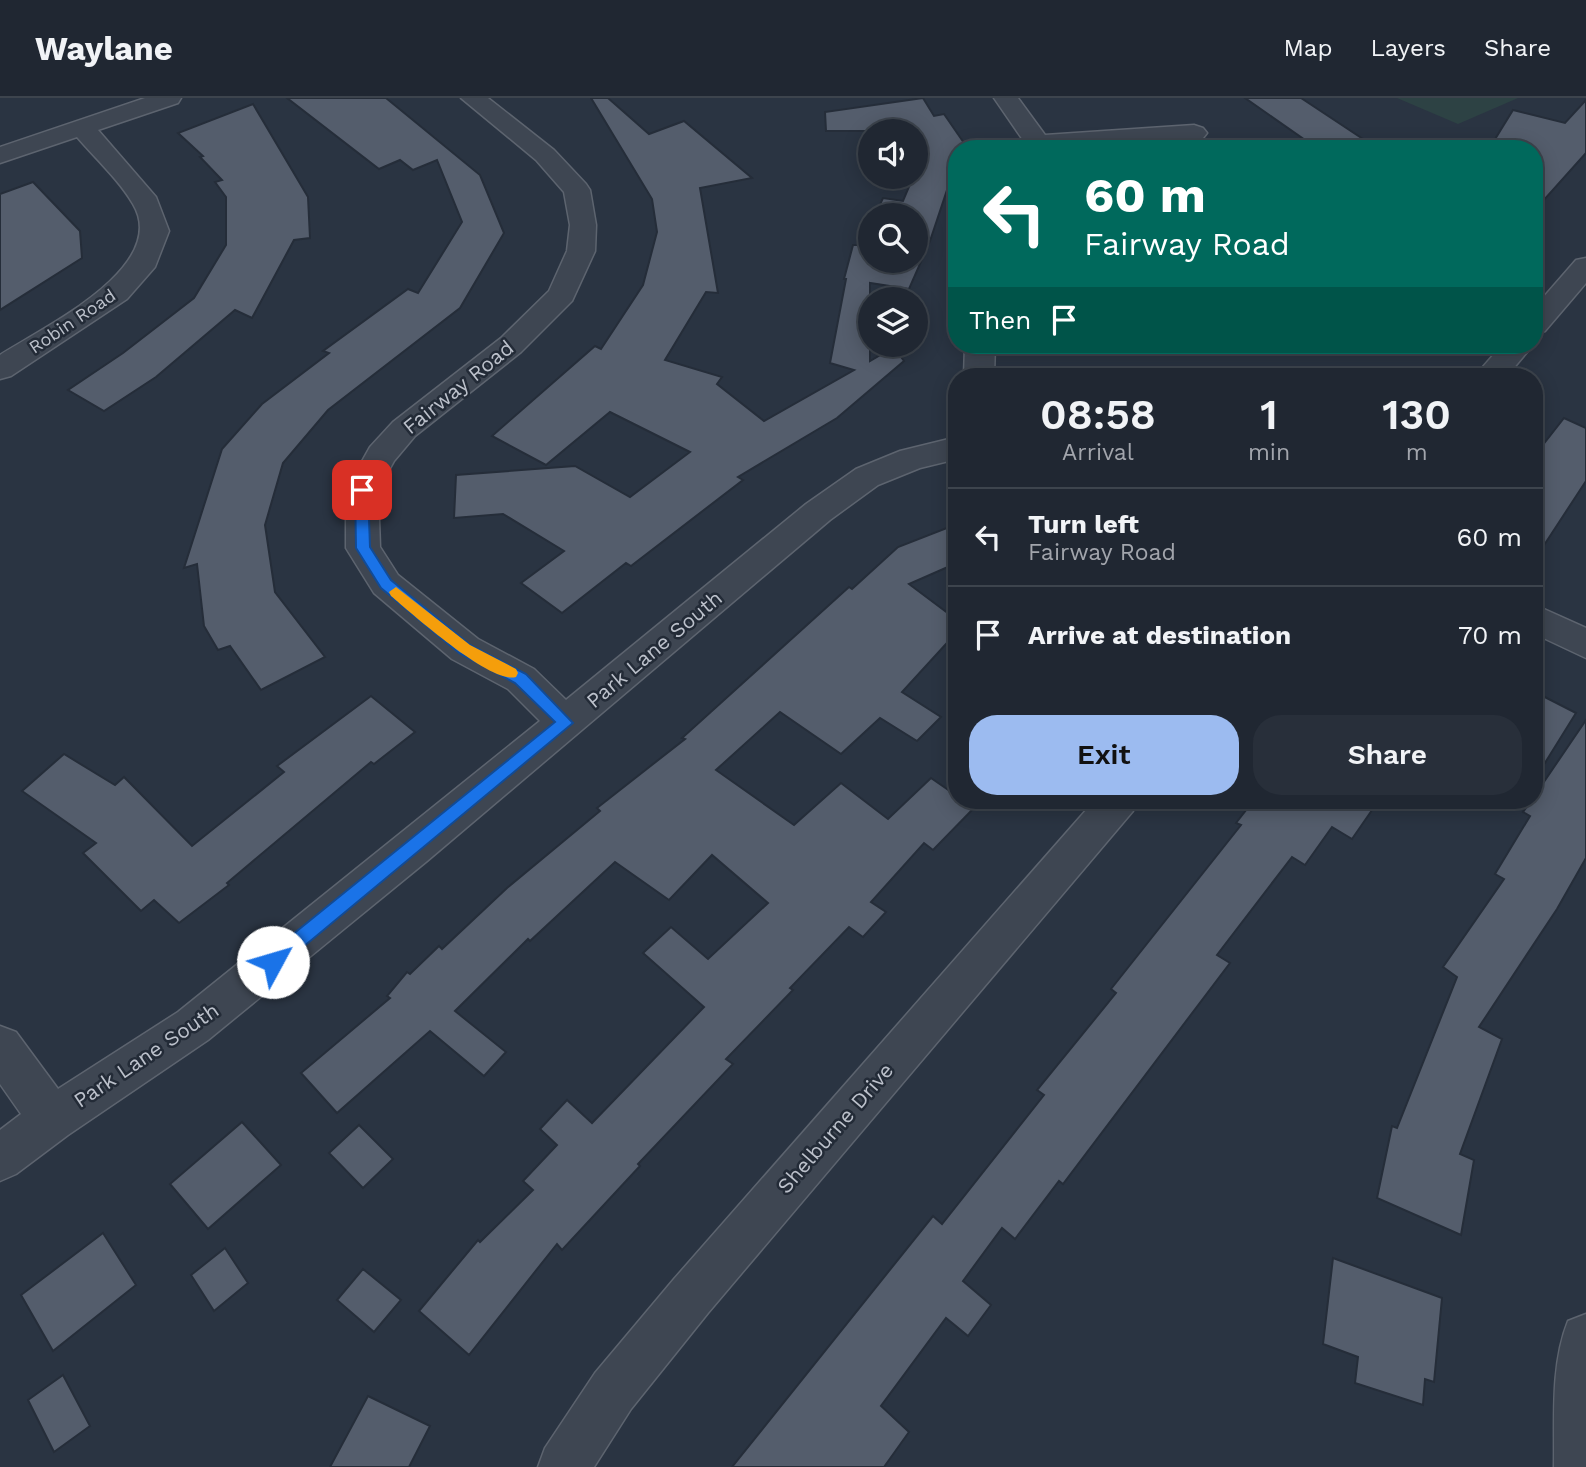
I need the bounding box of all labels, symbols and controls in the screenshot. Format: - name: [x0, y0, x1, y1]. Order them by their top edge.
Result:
- text: Waylane: [35, 29, 173, 68]
- text: Map: [1284, 34, 1332, 62]
- text: Layers: [1370, 34, 1446, 62]
- text: Share: [1484, 34, 1551, 62]
- map controls: [858, 119, 928, 357]
- button: sound: [858, 119, 928, 189]
- text: 60 m: [1084, 166, 1206, 224]
- icon: left: [969, 168, 1060, 259]
- button: search: [858, 203, 928, 273]
- text: Fairway Road: [1084, 225, 1290, 263]
- street label: Robin Road: [25, 284, 119, 358]
- button: layers: [858, 287, 928, 357]
- icon: arrive: [1045, 301, 1083, 339]
- text: Then: [969, 305, 1031, 335]
- street label: Fairway Road: [398, 335, 518, 439]
- text: 08:58: [1040, 390, 1156, 439]
- text: 1: [1260, 390, 1278, 439]
- text: 130: [1382, 390, 1451, 439]
- text: Arrival: [1062, 439, 1134, 466]
- text: min: [1248, 439, 1290, 466]
- text: m: [1406, 439, 1428, 466]
- pin: [332, 460, 392, 520]
- icon: arrive: [343, 471, 381, 509]
- text: Turn left: [1028, 509, 1139, 539]
- icon: left: [969, 518, 1007, 556]
- text: 60 m: [1456, 522, 1522, 552]
- text: Fairway Road: [1028, 539, 1176, 566]
- street label: Park Lane South: [581, 585, 727, 713]
- icon: arrive: [969, 616, 1007, 654]
- text: Arrive at destination: [1028, 620, 1291, 650]
- text: 70 m: [1458, 620, 1522, 650]
- button: Exit: [969, 715, 1239, 795]
- button: Share: [1253, 715, 1522, 795]
- position arrow: [236, 925, 310, 999]
- street label: Park Lane South: [69, 997, 223, 1113]
- street label: Shelburne Drive: [772, 1058, 898, 1198]

